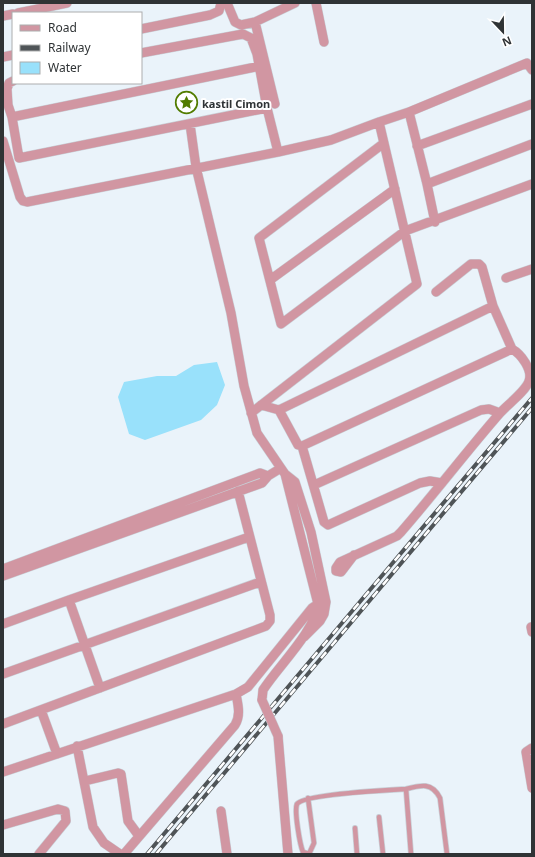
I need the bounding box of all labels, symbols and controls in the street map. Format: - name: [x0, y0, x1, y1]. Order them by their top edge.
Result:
- legend: [12, 12, 142, 84]
- north arrow: [483, 12, 523, 52]
- text: Road: [48, 19, 77, 36]
- text: N: [500, 33, 514, 50]
- text: Railway: [48, 39, 92, 56]
- text: Water: [48, 59, 82, 76]
- place icon: kastil Cimon: [173, 90, 199, 116]
- place label: kastil Cimon: [202, 96, 270, 111]

